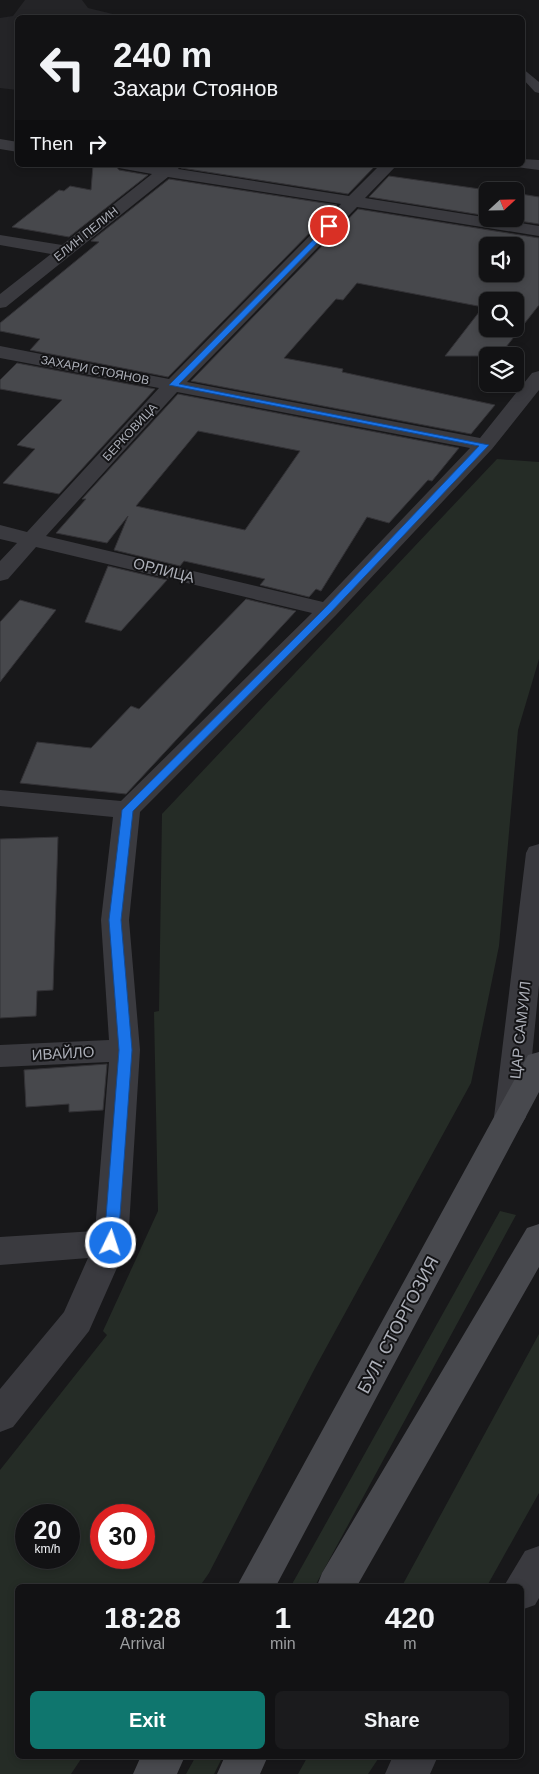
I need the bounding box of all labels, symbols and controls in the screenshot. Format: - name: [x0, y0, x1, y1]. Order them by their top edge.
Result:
- icon: left: [30, 35, 95, 100]
- text: 240 m: [113, 35, 212, 74]
- text: Захари Стоянов: [113, 76, 278, 101]
- icon: right: [83, 130, 111, 158]
- text: Then: [30, 133, 73, 154]
- north arrow: [479, 182, 524, 228]
- map controls: [479, 182, 524, 392]
- street label: ЕЛИН ПЕЛИН: [51, 204, 121, 264]
- pin: [308, 205, 350, 247]
- icon: arrive: [315, 212, 343, 240]
- button: sound: [479, 237, 524, 282]
- button: search: [479, 292, 524, 337]
- button: layers: [479, 347, 524, 392]
- street label: ЗАХАРИ СТОЯНОВ: [40, 353, 150, 387]
- street label: БЕРКОВИЦА: [100, 400, 160, 464]
- street label: ОРЛИЦА: [132, 554, 196, 586]
- street label: ЦАР САМУИЛ: [506, 980, 534, 1080]
- street label: ИВАЙЛО: [31, 1043, 95, 1063]
- position arrow: [84, 1216, 136, 1268]
- street label: БУЛ. СТОРГОЗИЯ: [353, 1253, 443, 1397]
- speed limit sign: 30: [90, 1504, 155, 1569]
- text: 20: [34, 1516, 61, 1544]
- text: km/h: [34, 1542, 61, 1556]
- text: 18:28: [104, 1601, 181, 1634]
- text: 1: [274, 1601, 291, 1634]
- text: 420: [385, 1601, 435, 1634]
- text: Arrival: [120, 1635, 165, 1652]
- text: min: [270, 1635, 296, 1652]
- text: m: [403, 1635, 416, 1652]
- button: Exit: [30, 1691, 265, 1749]
- button: Share: [275, 1691, 509, 1749]

